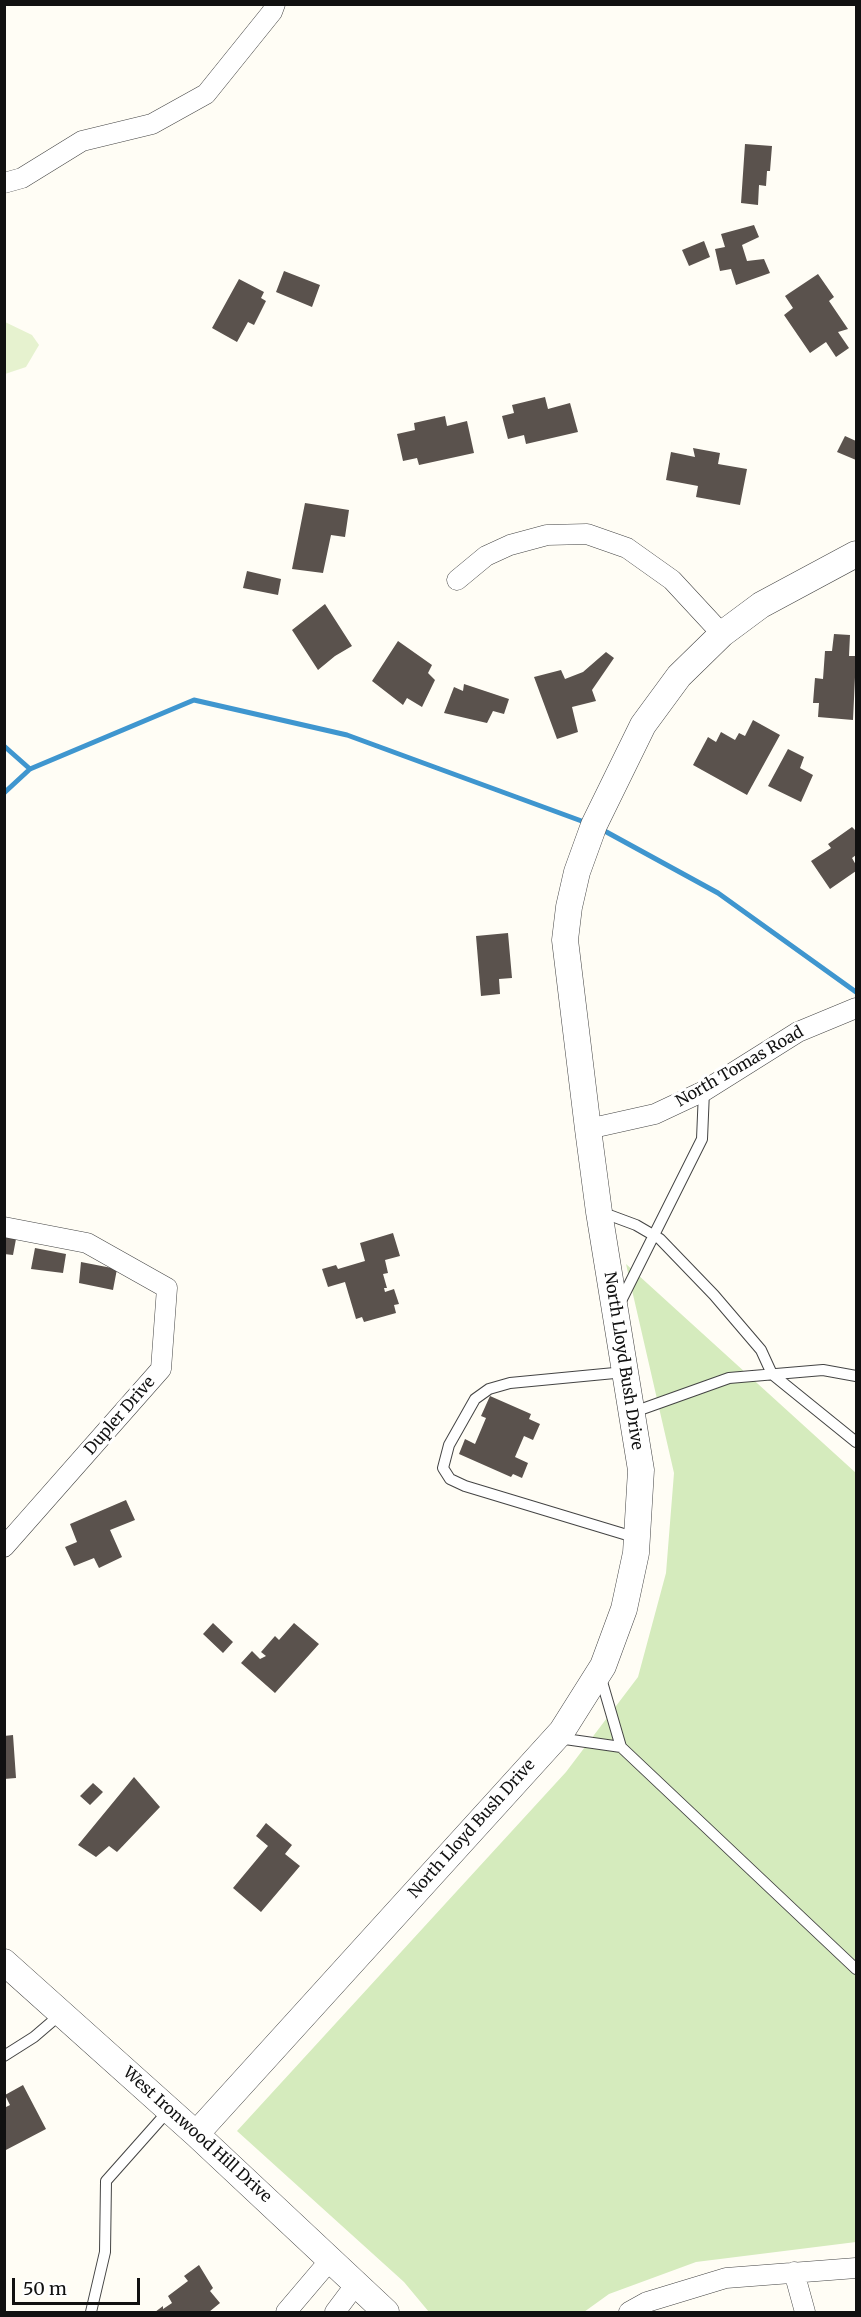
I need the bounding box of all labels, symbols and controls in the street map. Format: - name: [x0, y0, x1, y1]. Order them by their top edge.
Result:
- street label: North Tomas Road: [673, 1023, 807, 1111]
- street label: North Lloyd Bush Drive: [599, 1271, 647, 1451]
- street label: Dupler Drive: [81, 1373, 159, 1459]
- street label: North Lloyd Bush Drive: [405, 1756, 539, 1902]
- street label: West Ironwood Hill Drive: [119, 2063, 275, 2207]
- scale bar: [15, 2266, 142, 2304]
- text: 50 m: [23, 2277, 67, 2300]

